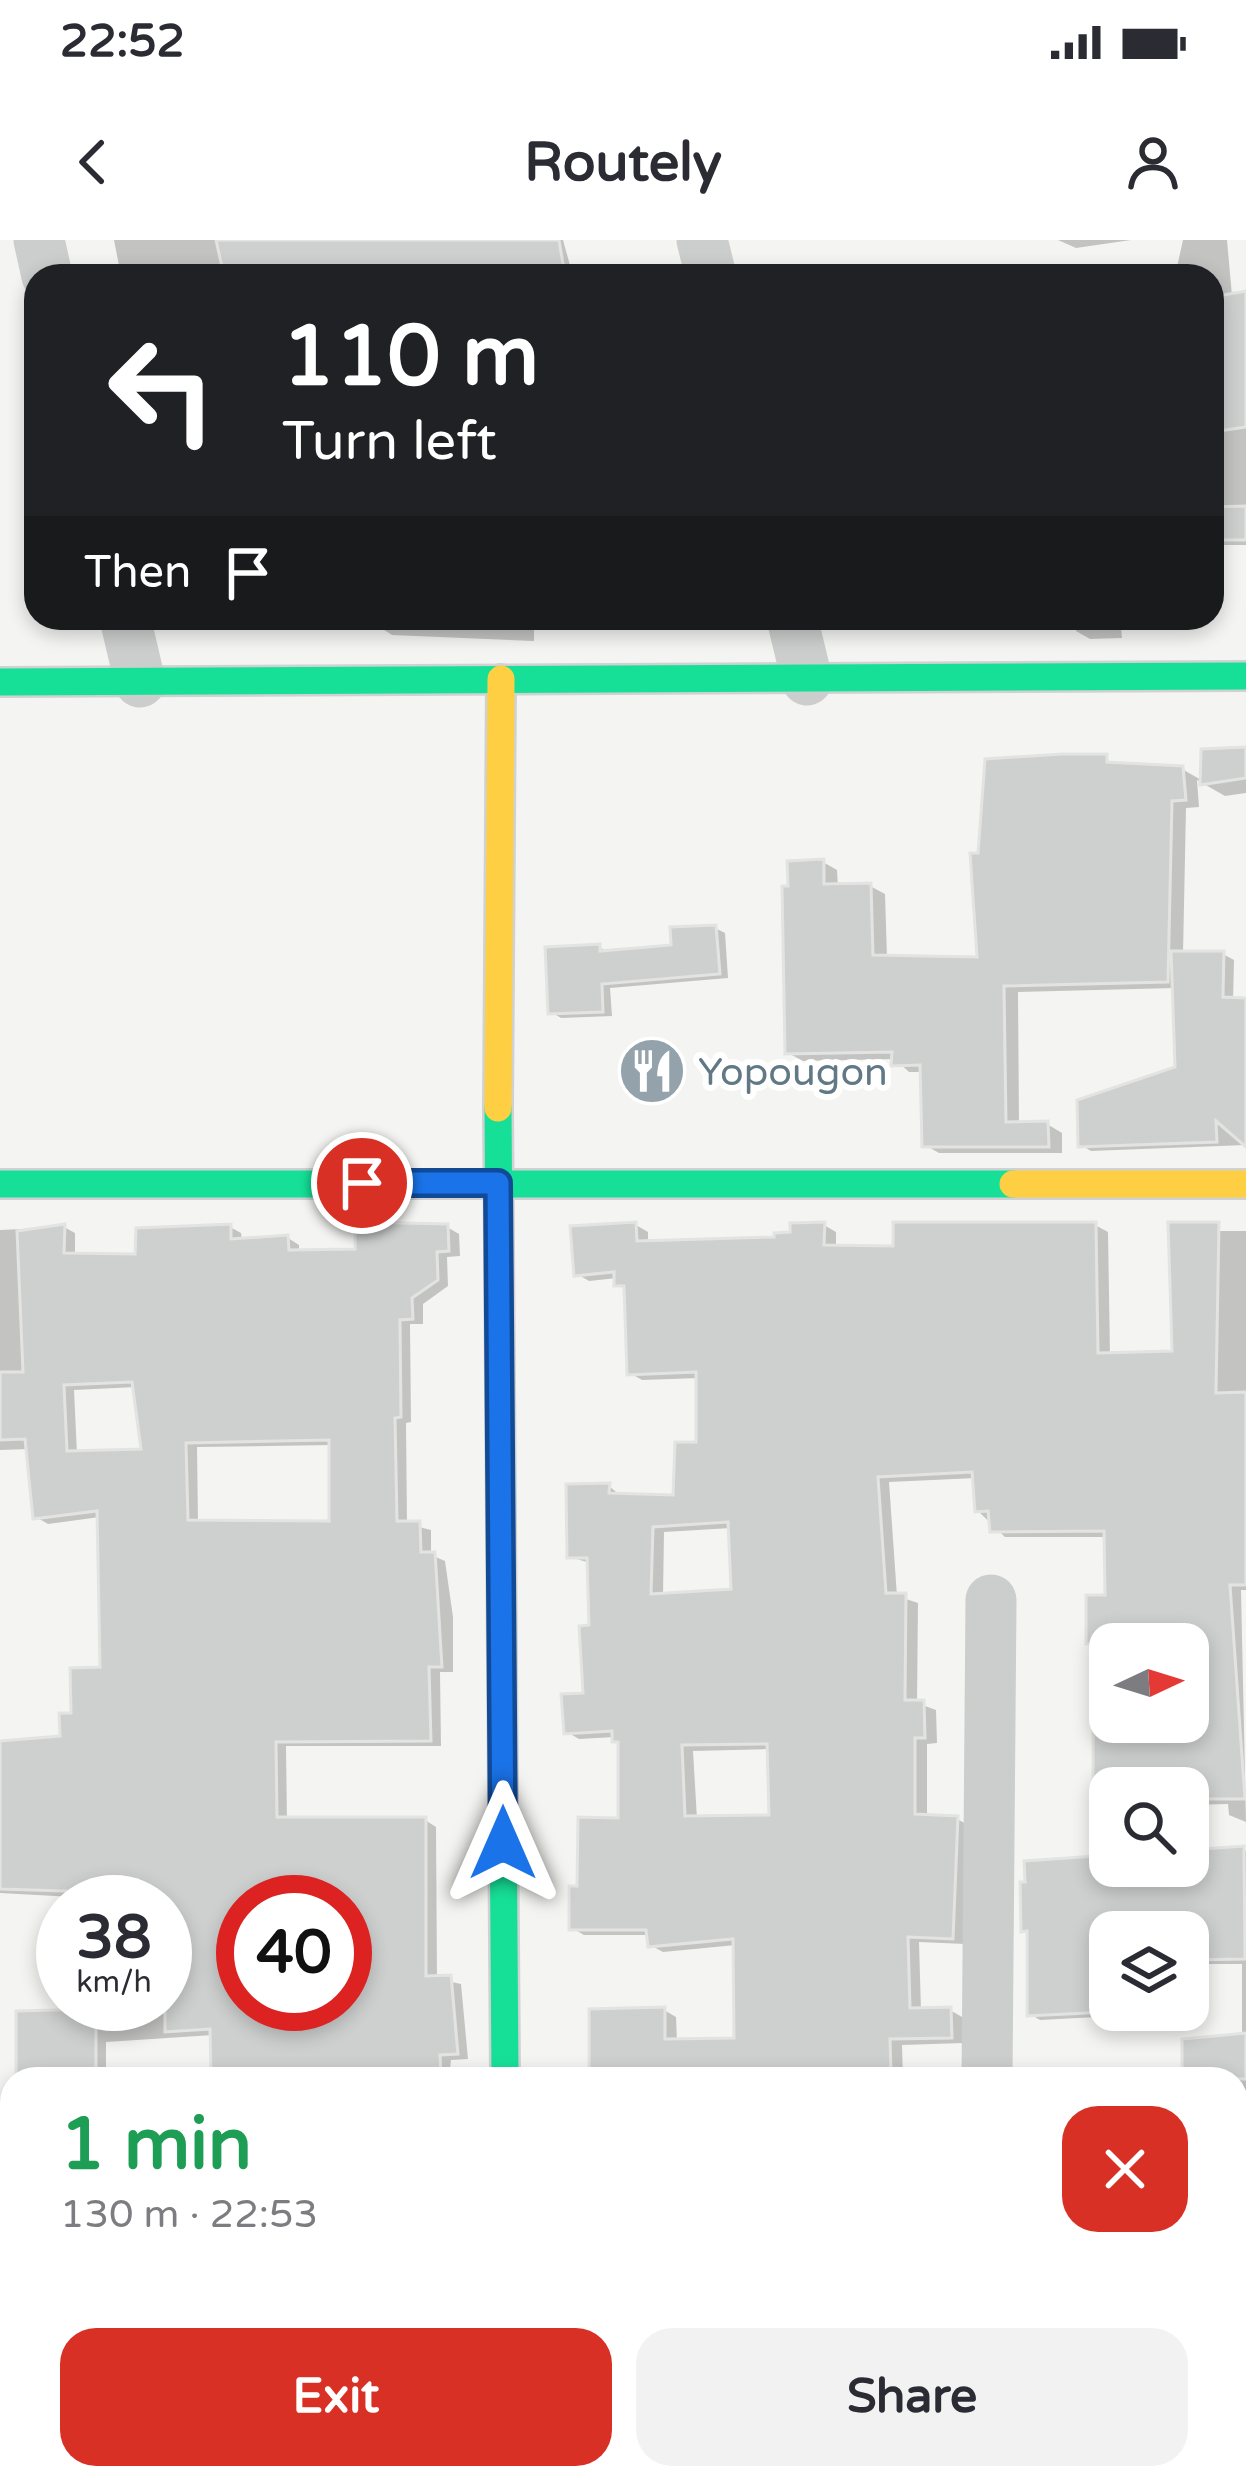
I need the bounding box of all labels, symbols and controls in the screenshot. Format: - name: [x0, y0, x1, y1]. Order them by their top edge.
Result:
- text: 22:52: [60, 15, 185, 69]
- icon: back: [60, 129, 126, 195]
- icon: person: [1120, 129, 1186, 195]
- text: Routely: [524, 130, 722, 195]
- text: 110 m: [282, 307, 539, 408]
- icon: left: [84, 312, 240, 468]
- text: Turn left: [282, 409, 497, 474]
- icon: arrive: [215, 540, 281, 606]
- text: Then: [84, 546, 191, 600]
- restaurant icon: Yopougon: [617, 1036, 687, 1106]
- place label: Yopougon: [698, 1049, 888, 1096]
- pin: [311, 1132, 413, 1234]
- icon: arrive: [329, 1150, 395, 1216]
- north arrow: [1089, 1623, 1209, 1743]
- map controls: [1089, 1623, 1209, 2031]
- button: search: [1089, 1767, 1209, 1887]
- position arrow: [440, 1780, 566, 1906]
- speed limit sign: 40: [216, 1875, 372, 2031]
- text: 38: [76, 1902, 152, 1974]
- button: layers: [1089, 1911, 1209, 2031]
- text: km/h: [76, 1964, 152, 2001]
- text: 1 min: [60, 2102, 252, 2189]
- button: close: [1062, 2106, 1188, 2232]
- text: 130 m · 22:53: [60, 2191, 318, 2238]
- button: Exit: [60, 2328, 612, 2466]
- button: Share: [636, 2328, 1188, 2466]

